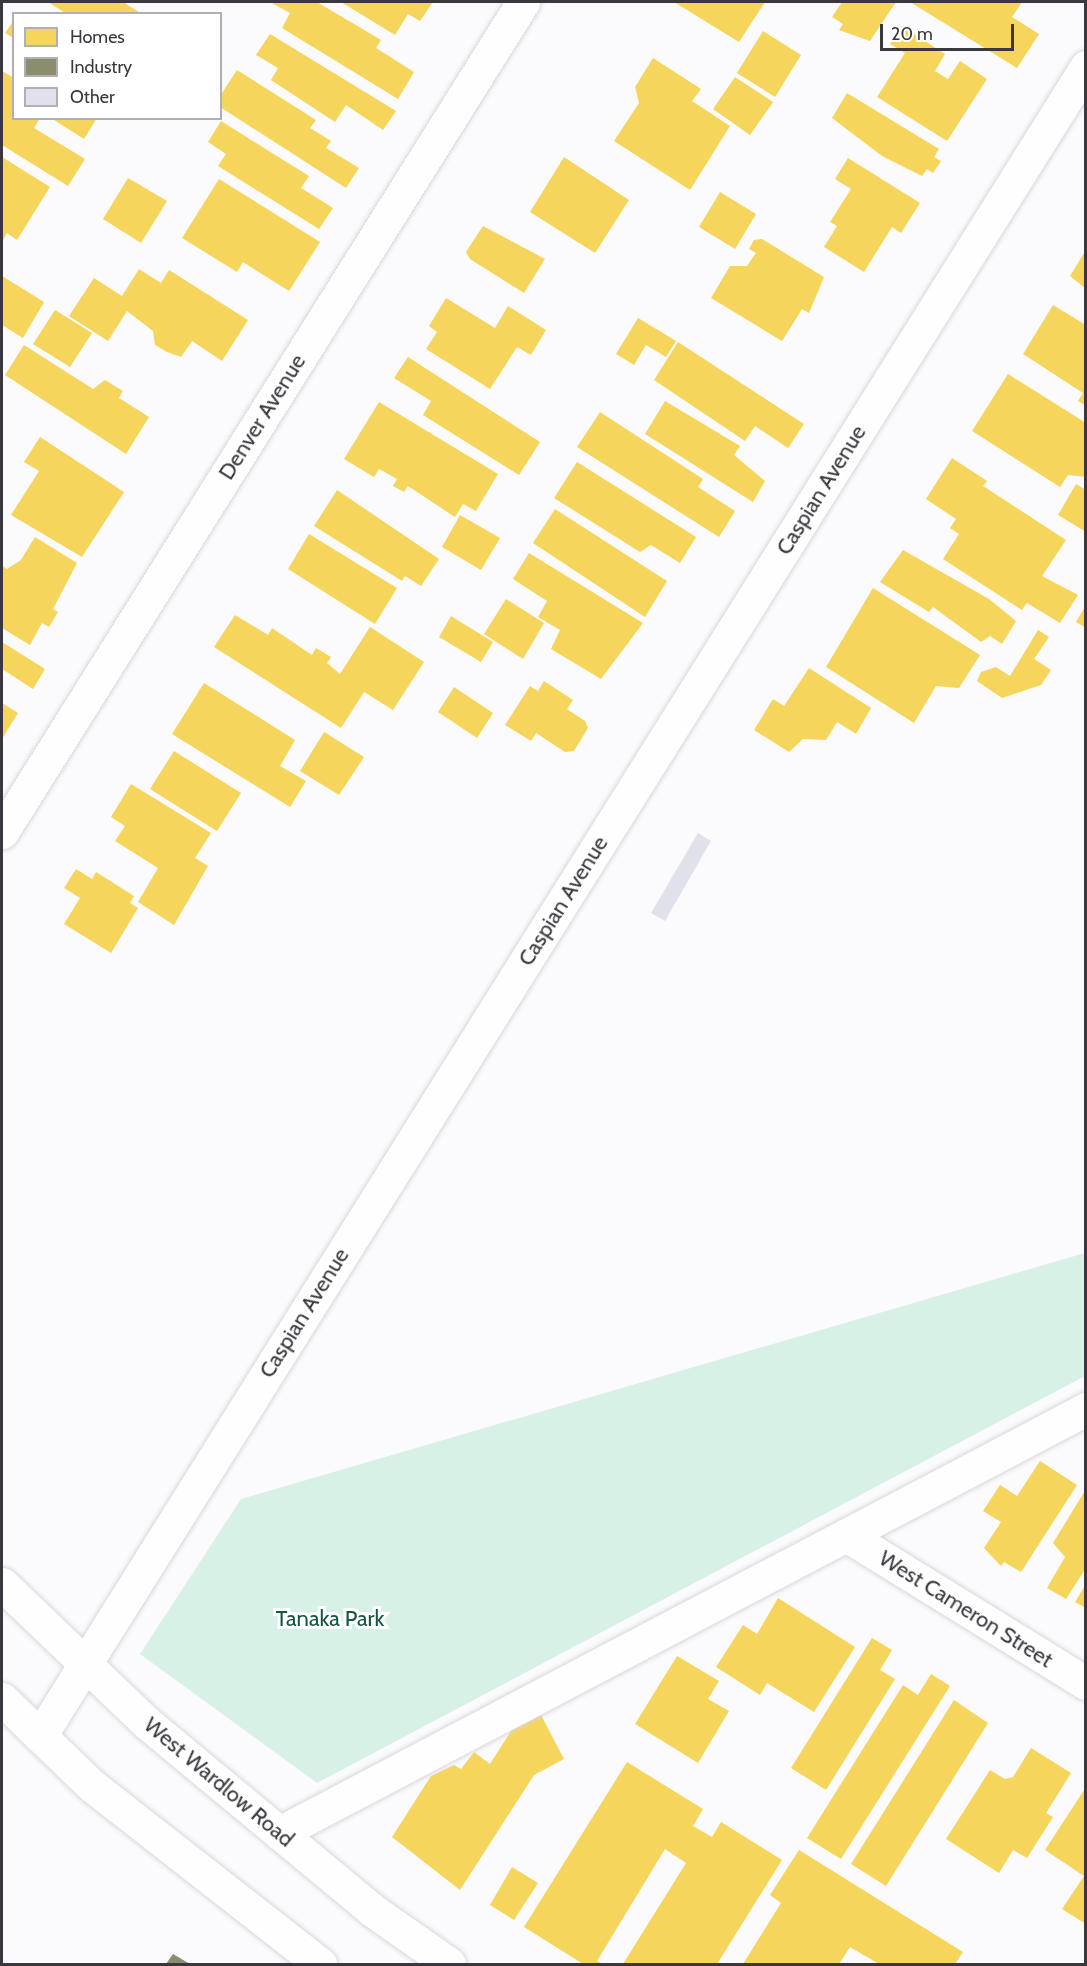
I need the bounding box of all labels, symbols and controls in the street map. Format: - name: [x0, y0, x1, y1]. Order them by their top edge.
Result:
- legend: [12, 12, 222, 120]
- scale bar: [883, 12, 1016, 50]
- text: 20 m: [891, 23, 933, 45]
- text: Homes: [70, 26, 125, 48]
- text: Industry: [70, 56, 132, 78]
- text: Other: [70, 86, 115, 108]
- street label: Denver Avenue: [213, 350, 311, 484]
- street label: Caspian Avenue: [771, 420, 871, 560]
- street label: Caspian Avenue: [513, 831, 613, 971]
- street label: Caspian Avenue: [254, 1243, 354, 1383]
- street label: West Cameron Street: [874, 1545, 1058, 1673]
- park label: Tanaka Park: [276, 1606, 384, 1632]
- street label: West Wardlow Road: [139, 1712, 299, 1852]

